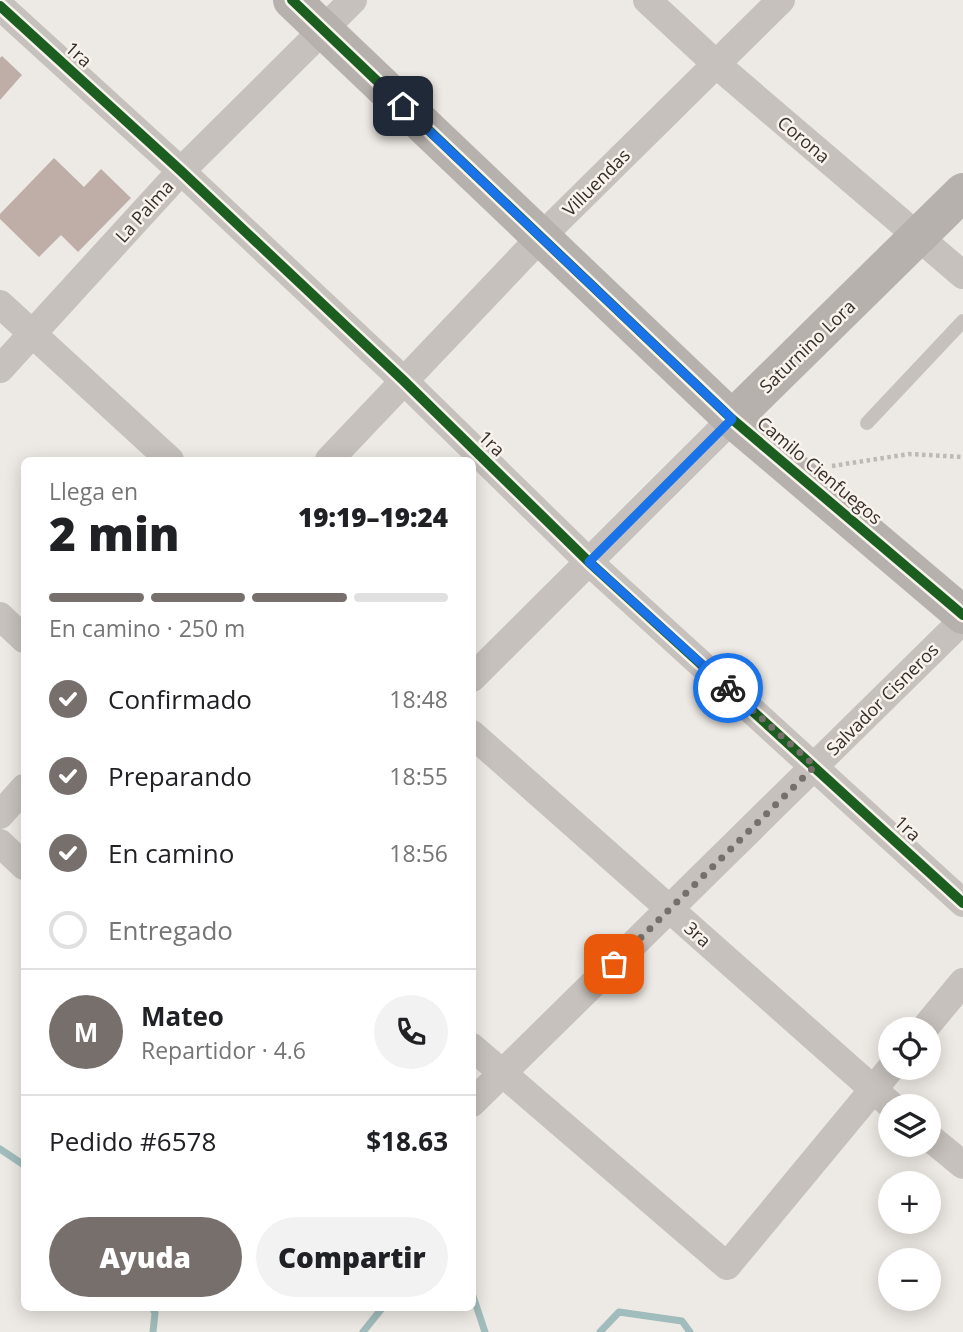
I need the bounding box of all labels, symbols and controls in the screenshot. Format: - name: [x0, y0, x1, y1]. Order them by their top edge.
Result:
- street label: 1ra: [61, 36, 97, 72]
- pin: [373, 76, 433, 136]
- icon: home: [384, 87, 422, 125]
- street label: Corona: [773, 110, 835, 168]
- street label: Villuendas: [557, 143, 635, 221]
- street label: La Palma: [110, 175, 178, 247]
- street label: Saturnino Lora: [754, 294, 860, 398]
- street label: Camilo Cienfuegos: [753, 411, 887, 529]
- street label: 1ra: [474, 425, 510, 461]
- text: Llega en: [49, 475, 138, 507]
- text: 19:19–19:24: [298, 499, 448, 535]
- text: 2 min: [49, 502, 180, 564]
- text: En camino · 250 m: [49, 612, 245, 644]
- street label: Salvador Cisneros: [821, 638, 943, 760]
- courier: [693, 653, 763, 723]
- icon: bike: [709, 669, 747, 707]
- icon: check: [49, 680, 87, 718]
- text: Confirmado: [108, 681, 252, 717]
- text: 18:48: [389, 683, 448, 715]
- icon: check: [49, 757, 87, 795]
- text: Preparando: [108, 758, 252, 794]
- text: 18:55: [389, 760, 448, 792]
- street label: 1ra: [890, 810, 926, 846]
- icon: check: [49, 834, 87, 872]
- text: En camino: [108, 835, 234, 871]
- text: 18:56: [389, 837, 448, 869]
- text: Entregado: [108, 912, 233, 948]
- street label: 3ra: [680, 916, 716, 952]
- pin: [584, 934, 644, 994]
- icon: bag: [595, 945, 633, 983]
- button: phone: [374, 995, 448, 1069]
- text: Mateo: [141, 998, 224, 1034]
- text: M: [74, 1014, 98, 1050]
- map controls: [878, 1017, 941, 1311]
- button: locate: [878, 1017, 941, 1080]
- text: Repartidor · 4.6: [141, 1034, 306, 1066]
- button: layers: [878, 1094, 941, 1157]
- text: Pedido #6578: [49, 1123, 216, 1159]
- text: $18.63: [366, 1123, 448, 1159]
- button: +: [878, 1171, 941, 1234]
- button: Ayuda: [49, 1217, 242, 1297]
- button: Compartir: [256, 1217, 448, 1297]
- button: −: [878, 1248, 941, 1311]

